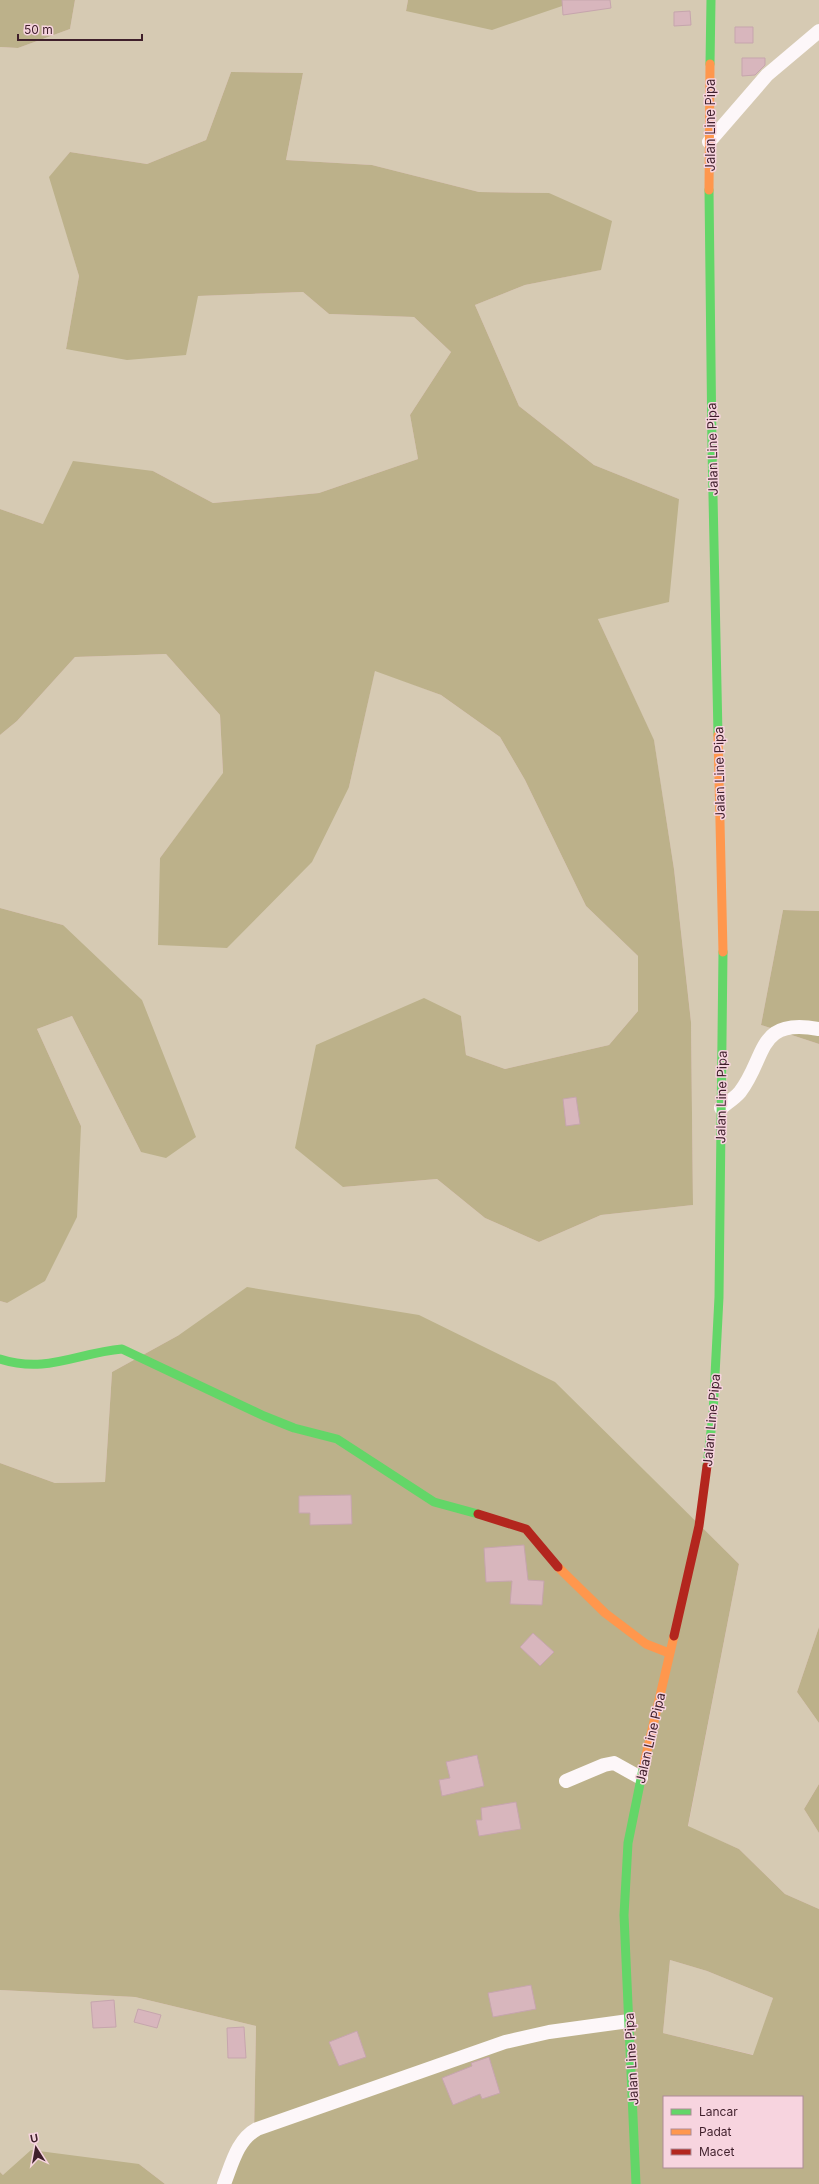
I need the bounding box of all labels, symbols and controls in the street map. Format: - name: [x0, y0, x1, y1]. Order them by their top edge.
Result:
- scale bar: [18, 16, 142, 42]
- text: 50 m: [24, 22, 53, 37]
- street label: Jalan Line Pipa: [702, 79, 718, 171]
- street label: Jalan Line Pipa: [703, 402, 721, 496]
- street label: Jalan Line Pipa: [710, 726, 728, 820]
- street label: Jalan Line Pipa: [712, 1050, 730, 1144]
- street label: Jalan Line Pipa: [699, 1373, 723, 1467]
- street label: Jalan Line Pipa: [632, 1691, 668, 1785]
- street label: Jalan Line Pipa: [621, 2012, 641, 2106]
- legend: [663, 2096, 803, 2168]
- text: Lancar: [699, 2104, 738, 2119]
- text: Padat: [699, 2124, 731, 2139]
- north arrow: [16, 2128, 56, 2168]
- text: U: [29, 2131, 39, 2146]
- text: Macet: [699, 2144, 734, 2159]

